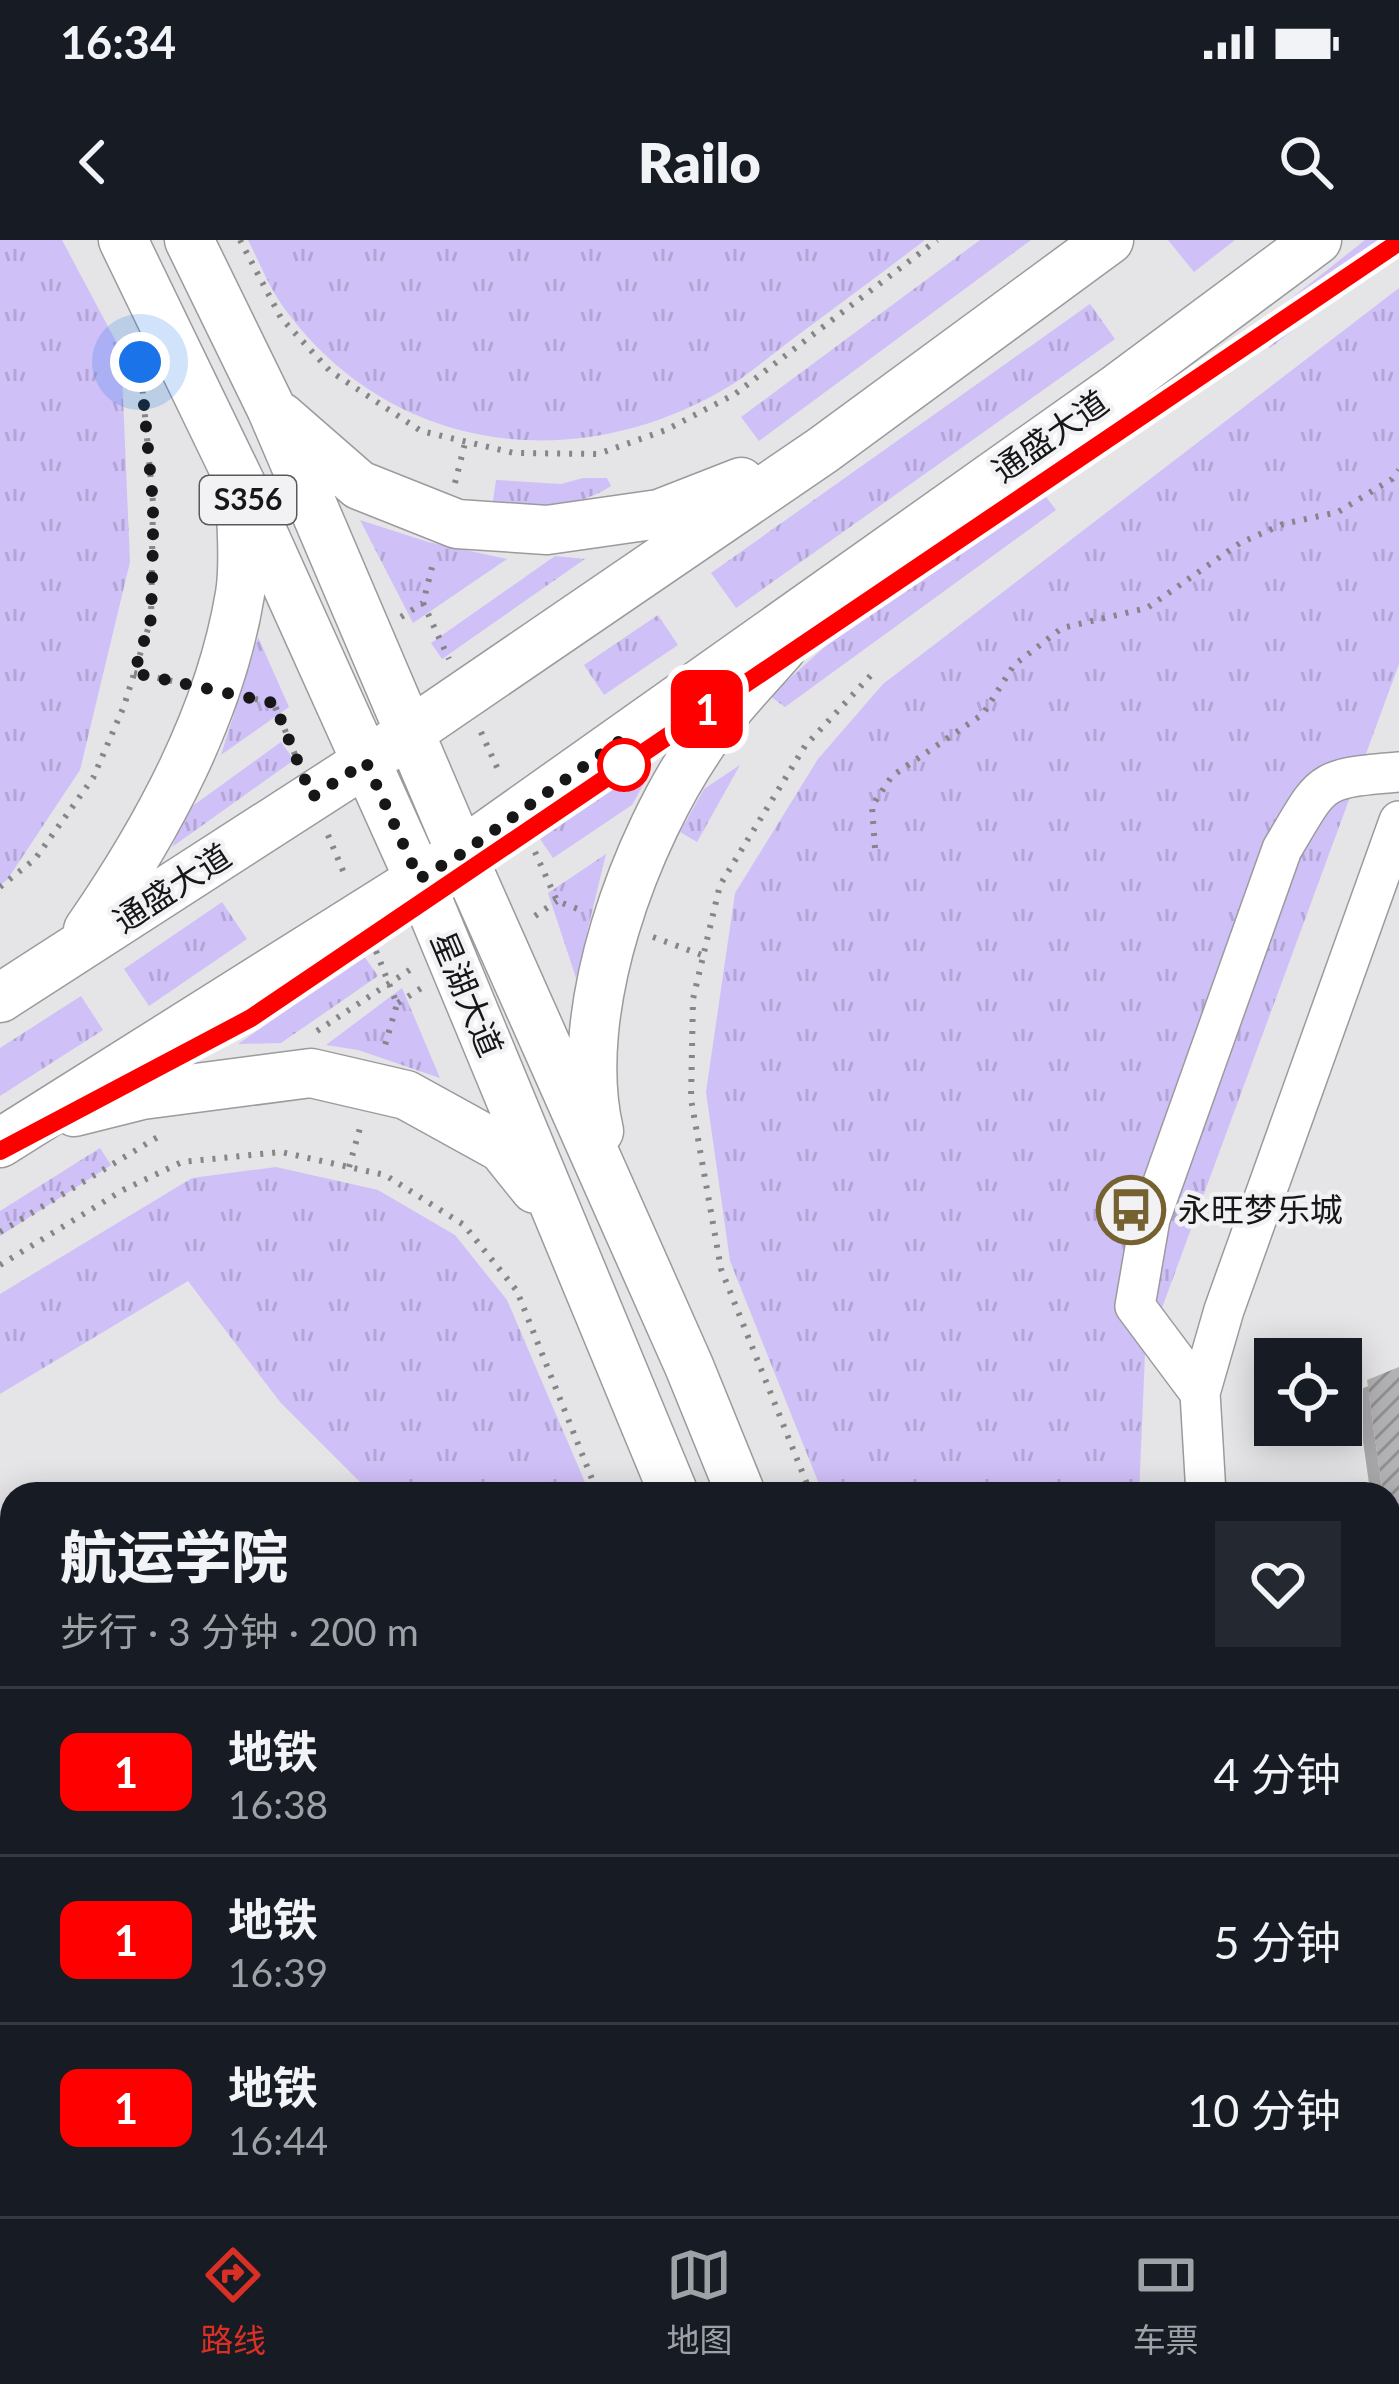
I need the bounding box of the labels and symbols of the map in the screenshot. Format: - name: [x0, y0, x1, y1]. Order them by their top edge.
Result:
- your location: [110, 332, 170, 392]
- street label: 通盛大道: [984, 381, 1115, 489]
- road number: S356: [200, 476, 296, 524]
- line badge: 1: [668, 670, 746, 748]
- unlabelled marker: [599, 740, 649, 790]
- street label: 通盛大道: [105, 834, 238, 940]
- street label: 星湖大道: [424, 925, 512, 1062]
- bus stop icon: 永旺梦乐城: [1096, 1175, 1166, 1245]
- place label: 永旺梦乐城: [1178, 1189, 1343, 1229]

